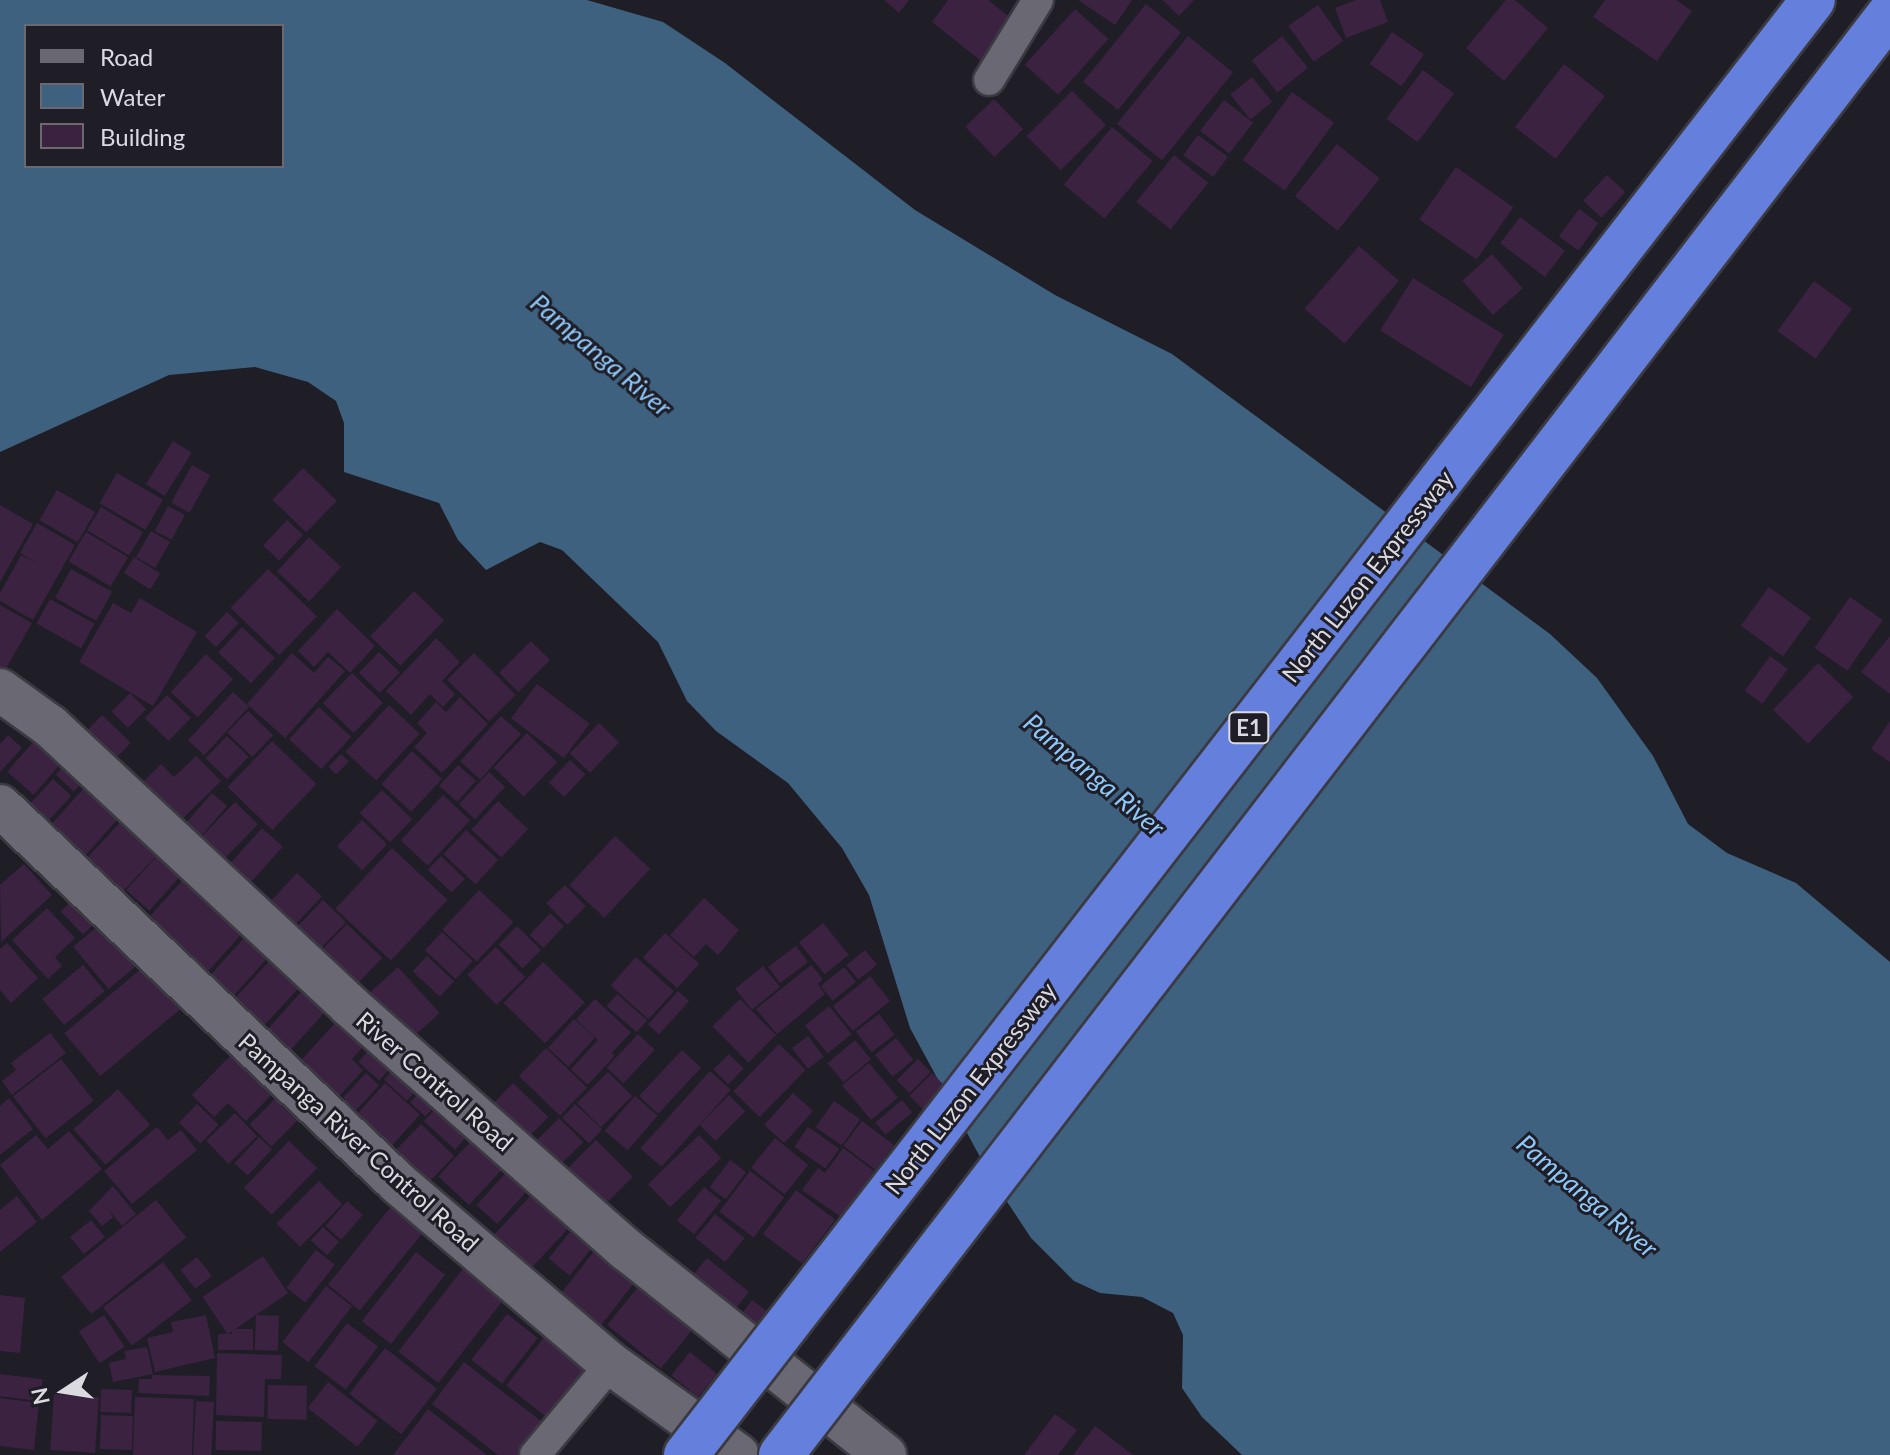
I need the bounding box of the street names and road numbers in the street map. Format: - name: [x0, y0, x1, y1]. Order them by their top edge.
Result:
- street label: North Luzon Expressway: [1275, 464, 1459, 688]
- road number: E1: [1227, 710, 1271, 746]
- street label: North Luzon Expressway: [878, 976, 1062, 1200]
- street label: River Control Road: [351, 1005, 519, 1157]
- street label: Pampanga River Control Road: [233, 1026, 485, 1258]

